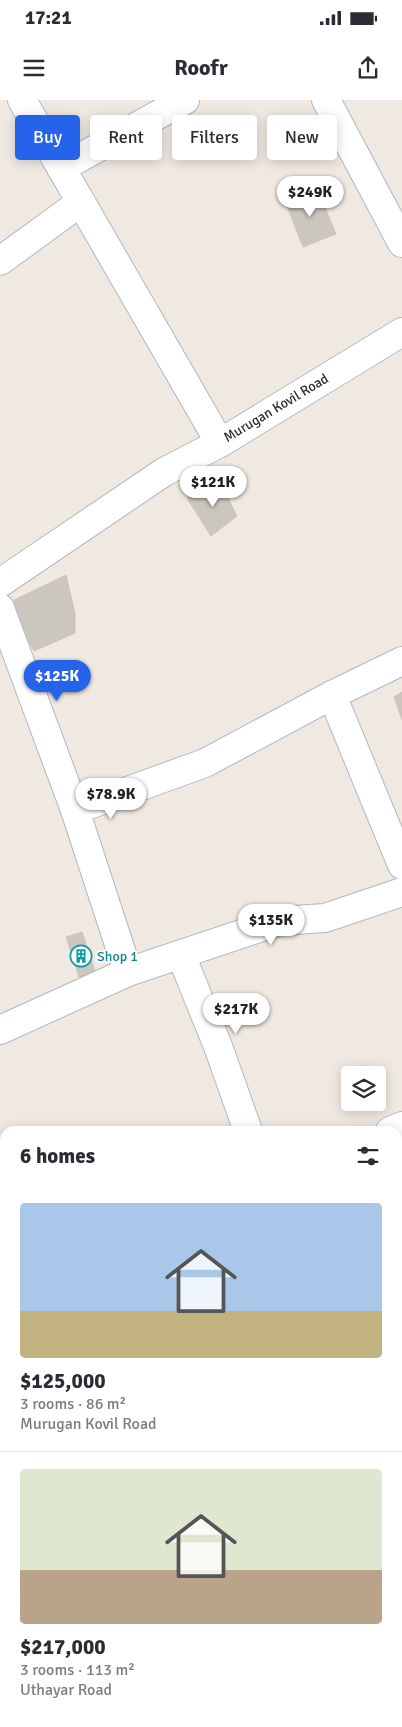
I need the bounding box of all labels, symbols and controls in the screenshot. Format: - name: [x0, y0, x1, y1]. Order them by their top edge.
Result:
- text: 17:21: [25, 6, 72, 30]
- icon: menu: [20, 54, 48, 82]
- text: Roofr: [174, 54, 228, 81]
- icon: share: [354, 54, 382, 82]
- chip: Buy: [15, 115, 80, 160]
- chip: Rent: [90, 115, 162, 160]
- chip: Filters: [172, 115, 257, 160]
- chip: New: [267, 115, 337, 160]
- pin: $249K: [275, 176, 345, 218]
- text: $249K: [288, 182, 332, 202]
- street label: Murugan Kovil Road: [220, 370, 332, 446]
- pin: $121K: [178, 466, 248, 508]
- text: $121K: [191, 472, 235, 492]
- pin: $125K: [22, 660, 92, 702]
- text: $125K: [35, 666, 79, 686]
- pin: $78.9K: [70, 778, 152, 820]
- text: $78.9K: [86, 784, 136, 804]
- pin: $135K: [236, 904, 306, 946]
- text: $135K: [249, 910, 293, 930]
- building icon: Shop 1: [69, 944, 93, 968]
- place label: Shop 1: [97, 948, 138, 965]
- pin: $217K: [201, 992, 271, 1035]
- text: $217K: [214, 999, 258, 1019]
- map controls: [341, 1066, 386, 1111]
- button: layers: [341, 1066, 386, 1111]
- icon: filters: [354, 1142, 382, 1170]
- text: 6 homes: [20, 1143, 95, 1169]
- icon: home: [156, 1236, 246, 1326]
- text: $125,000: [20, 1368, 106, 1394]
- text: 3 rooms · 86 m²: [20, 1394, 126, 1414]
- text: Murugan Kovil Road: [20, 1414, 156, 1434]
- icon: home: [156, 1501, 246, 1591]
- text: $217,000: [20, 1634, 106, 1660]
- text: 3 rooms · 113 m²: [20, 1660, 135, 1680]
- text: Uthayar Road: [20, 1680, 112, 1700]

